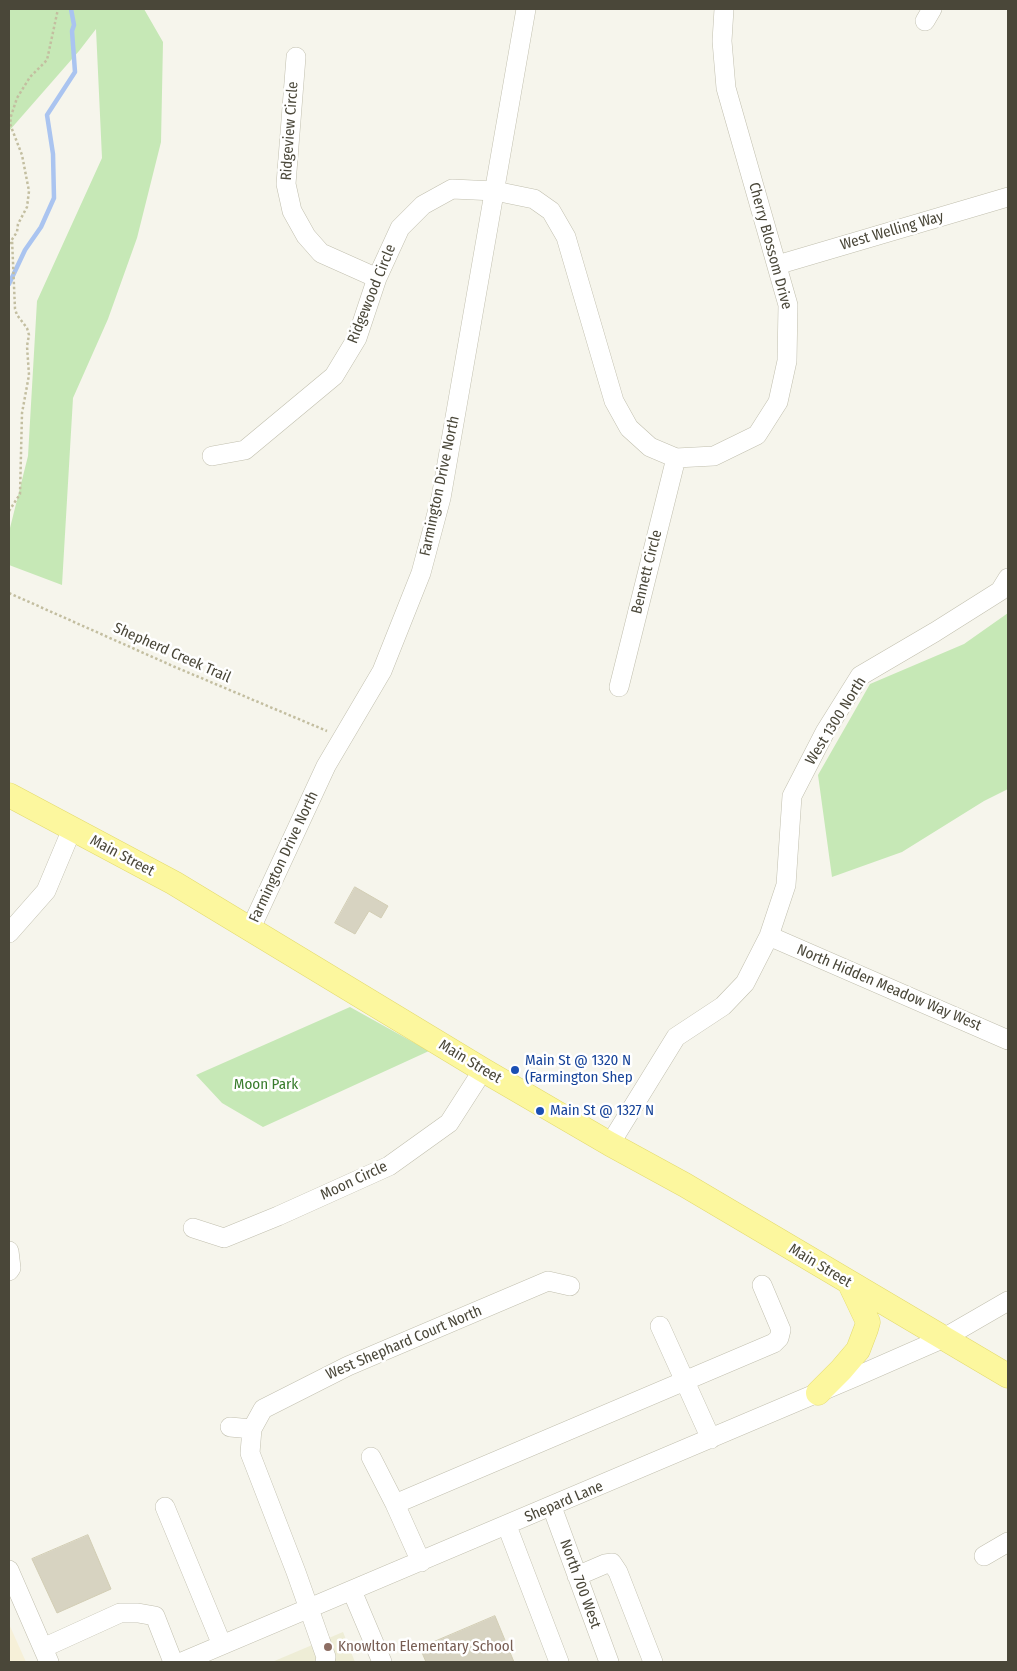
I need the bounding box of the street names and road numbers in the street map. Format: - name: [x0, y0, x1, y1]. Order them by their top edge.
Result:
- street label: Ridgeview Circle: [278, 81, 302, 181]
- street label: Cherry Blossom Drive: [744, 180, 796, 312]
- street label: West Welling Way: [838, 208, 946, 254]
- street label: Ridgewood Circle: [344, 242, 400, 346]
- street label: Farmington Drive North: [416, 414, 464, 558]
- street label: Bennett Circle: [628, 528, 666, 616]
- street label: Shepherd Creek Trail: [111, 619, 233, 687]
- street label: West 1300 North: [802, 674, 870, 768]
- street label: Farmington Drive North: [246, 788, 322, 926]
- street label: Main Street: [87, 832, 157, 880]
- street label: North Hidden Meadow Way West: [794, 941, 984, 1035]
- street label: Main Street: [435, 1036, 505, 1088]
- street label: Moon Circle: [318, 1158, 390, 1204]
- street label: Main Street: [785, 1240, 855, 1292]
- street label: West Shephard Court North: [323, 1302, 485, 1384]
- street label: Shepard Lane: [522, 1477, 606, 1527]
- street label: North 700 West: [556, 1537, 604, 1631]

